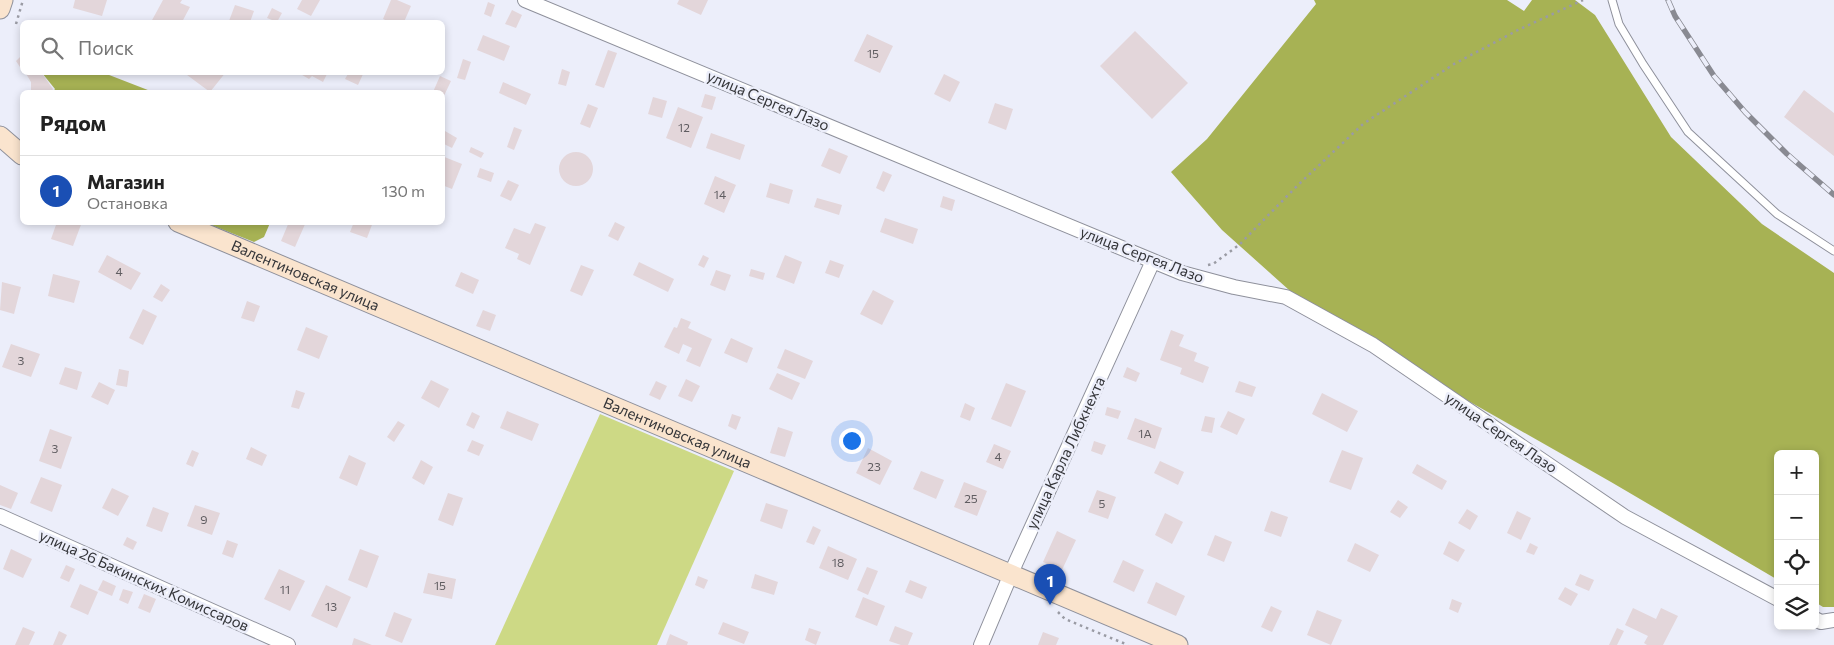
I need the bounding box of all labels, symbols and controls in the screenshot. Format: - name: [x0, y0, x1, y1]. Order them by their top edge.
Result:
- search box: [20, 20, 445, 75]
- icon: search: [38, 34, 66, 62]
- text: Поиск: [78, 36, 134, 59]
- house number: 15: [867, 46, 879, 60]
- street label: улица Сергея Лазо: [704, 66, 832, 134]
- text: Рядом: [40, 110, 106, 135]
- house number: 12: [678, 120, 690, 134]
- text: Магазин: [87, 170, 165, 193]
- text: 1: [52, 181, 60, 200]
- text: 130 m: [382, 181, 425, 200]
- house number: 14: [714, 187, 726, 201]
- text: Остановка: [87, 193, 168, 212]
- street label: улица Сергея Лазо: [1078, 222, 1207, 286]
- street label: Валентиновская улица: [229, 236, 382, 314]
- house number: 4: [115, 264, 123, 278]
- house number: 3: [18, 353, 25, 367]
- street label: улица Карла Либкнехта: [1022, 374, 1108, 532]
- street label: улица Сергея Лазо: [1442, 388, 1561, 476]
- street label: Валентиновская улица: [601, 393, 754, 471]
- house number: 1А: [1138, 426, 1152, 440]
- your location: [839, 428, 865, 454]
- house number: 3: [52, 441, 59, 455]
- house number: 4: [994, 449, 1002, 463]
- map controls: [1774, 450, 1819, 630]
- button: +: [1774, 450, 1819, 495]
- house number: 23: [867, 459, 881, 473]
- house number: 25: [964, 491, 978, 505]
- button: −: [1774, 495, 1819, 540]
- house number: 5: [1099, 496, 1106, 510]
- house number: 9: [200, 512, 208, 526]
- street label: улица 26 Бакинских Комиссаров: [37, 526, 252, 635]
- button: locate: [1774, 540, 1819, 585]
- house number: 18: [832, 555, 844, 569]
- pin: 1: [1034, 564, 1066, 605]
- house number: 15: [434, 578, 446, 592]
- house number: 11: [280, 582, 290, 596]
- button: layers: [1774, 585, 1819, 630]
- house number: 13: [325, 599, 337, 613]

